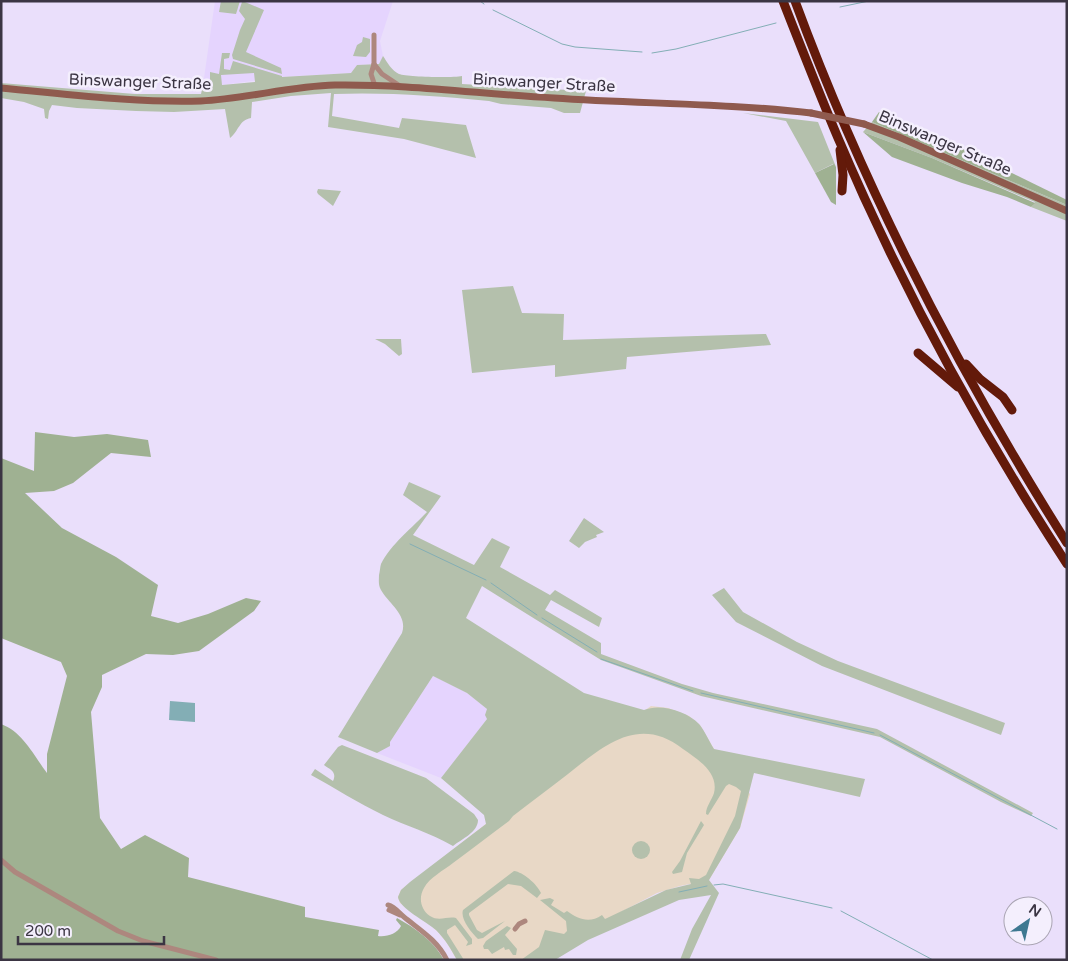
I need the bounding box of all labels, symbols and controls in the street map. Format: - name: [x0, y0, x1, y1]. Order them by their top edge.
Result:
- street label: Binswanger Straße: [472, 69, 616, 97]
- street label: Binswanger Straße: [68, 70, 212, 94]
- street label: Binswanger Straße: [875, 106, 1015, 180]
- north arrow: [1003, 896, 1053, 946]
- text: N: [1026, 900, 1044, 921]
- scale bar: [18, 914, 164, 946]
- text: 200 m: [25, 922, 71, 940]

